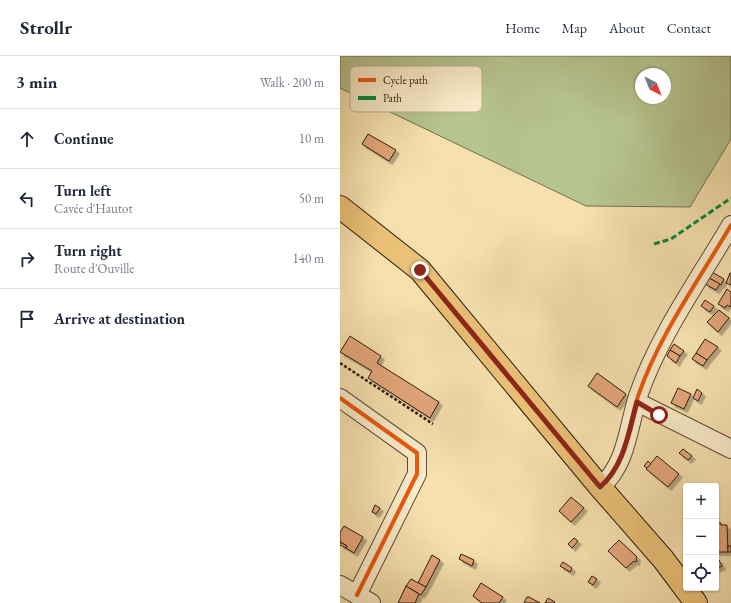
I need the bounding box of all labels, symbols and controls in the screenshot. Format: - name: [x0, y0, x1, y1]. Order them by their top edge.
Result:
- text: Strollr: [20, 15, 72, 40]
- text: Home: [505, 19, 540, 37]
- text: Map: [562, 19, 587, 37]
- text: About: [609, 19, 645, 37]
- text: Contact: [667, 19, 711, 37]
- legend: [350, 66, 482, 112]
- north arrow: [635, 68, 671, 104]
- text: 3 min: [16, 71, 57, 93]
- text: Cycle path: [383, 73, 428, 87]
- text: Walk · 200 m: [260, 74, 324, 91]
- text: Path: [383, 91, 402, 105]
- icon: ahead: [16, 128, 38, 150]
- text: Continue: [54, 129, 114, 148]
- text: 10 m: [299, 130, 324, 147]
- text: Turn left: [54, 181, 111, 200]
- icon: left: [16, 188, 38, 210]
- text: 50 m: [299, 190, 324, 207]
- text: Cavée d'Hautot: [54, 200, 132, 217]
- text: Turn right: [54, 241, 122, 260]
- icon: right: [16, 248, 38, 270]
- text: 140 m: [293, 250, 324, 267]
- text: Route d'Ouville: [54, 260, 134, 277]
- route end: [411, 261, 429, 279]
- icon: arrive: [16, 308, 38, 330]
- text: Arrive at destination: [54, 309, 185, 328]
- route start: [650, 406, 668, 424]
- map controls: [683, 483, 719, 591]
- button: +: [683, 483, 719, 519]
- button: −: [683, 519, 719, 555]
- button: locate: [683, 555, 719, 591]

